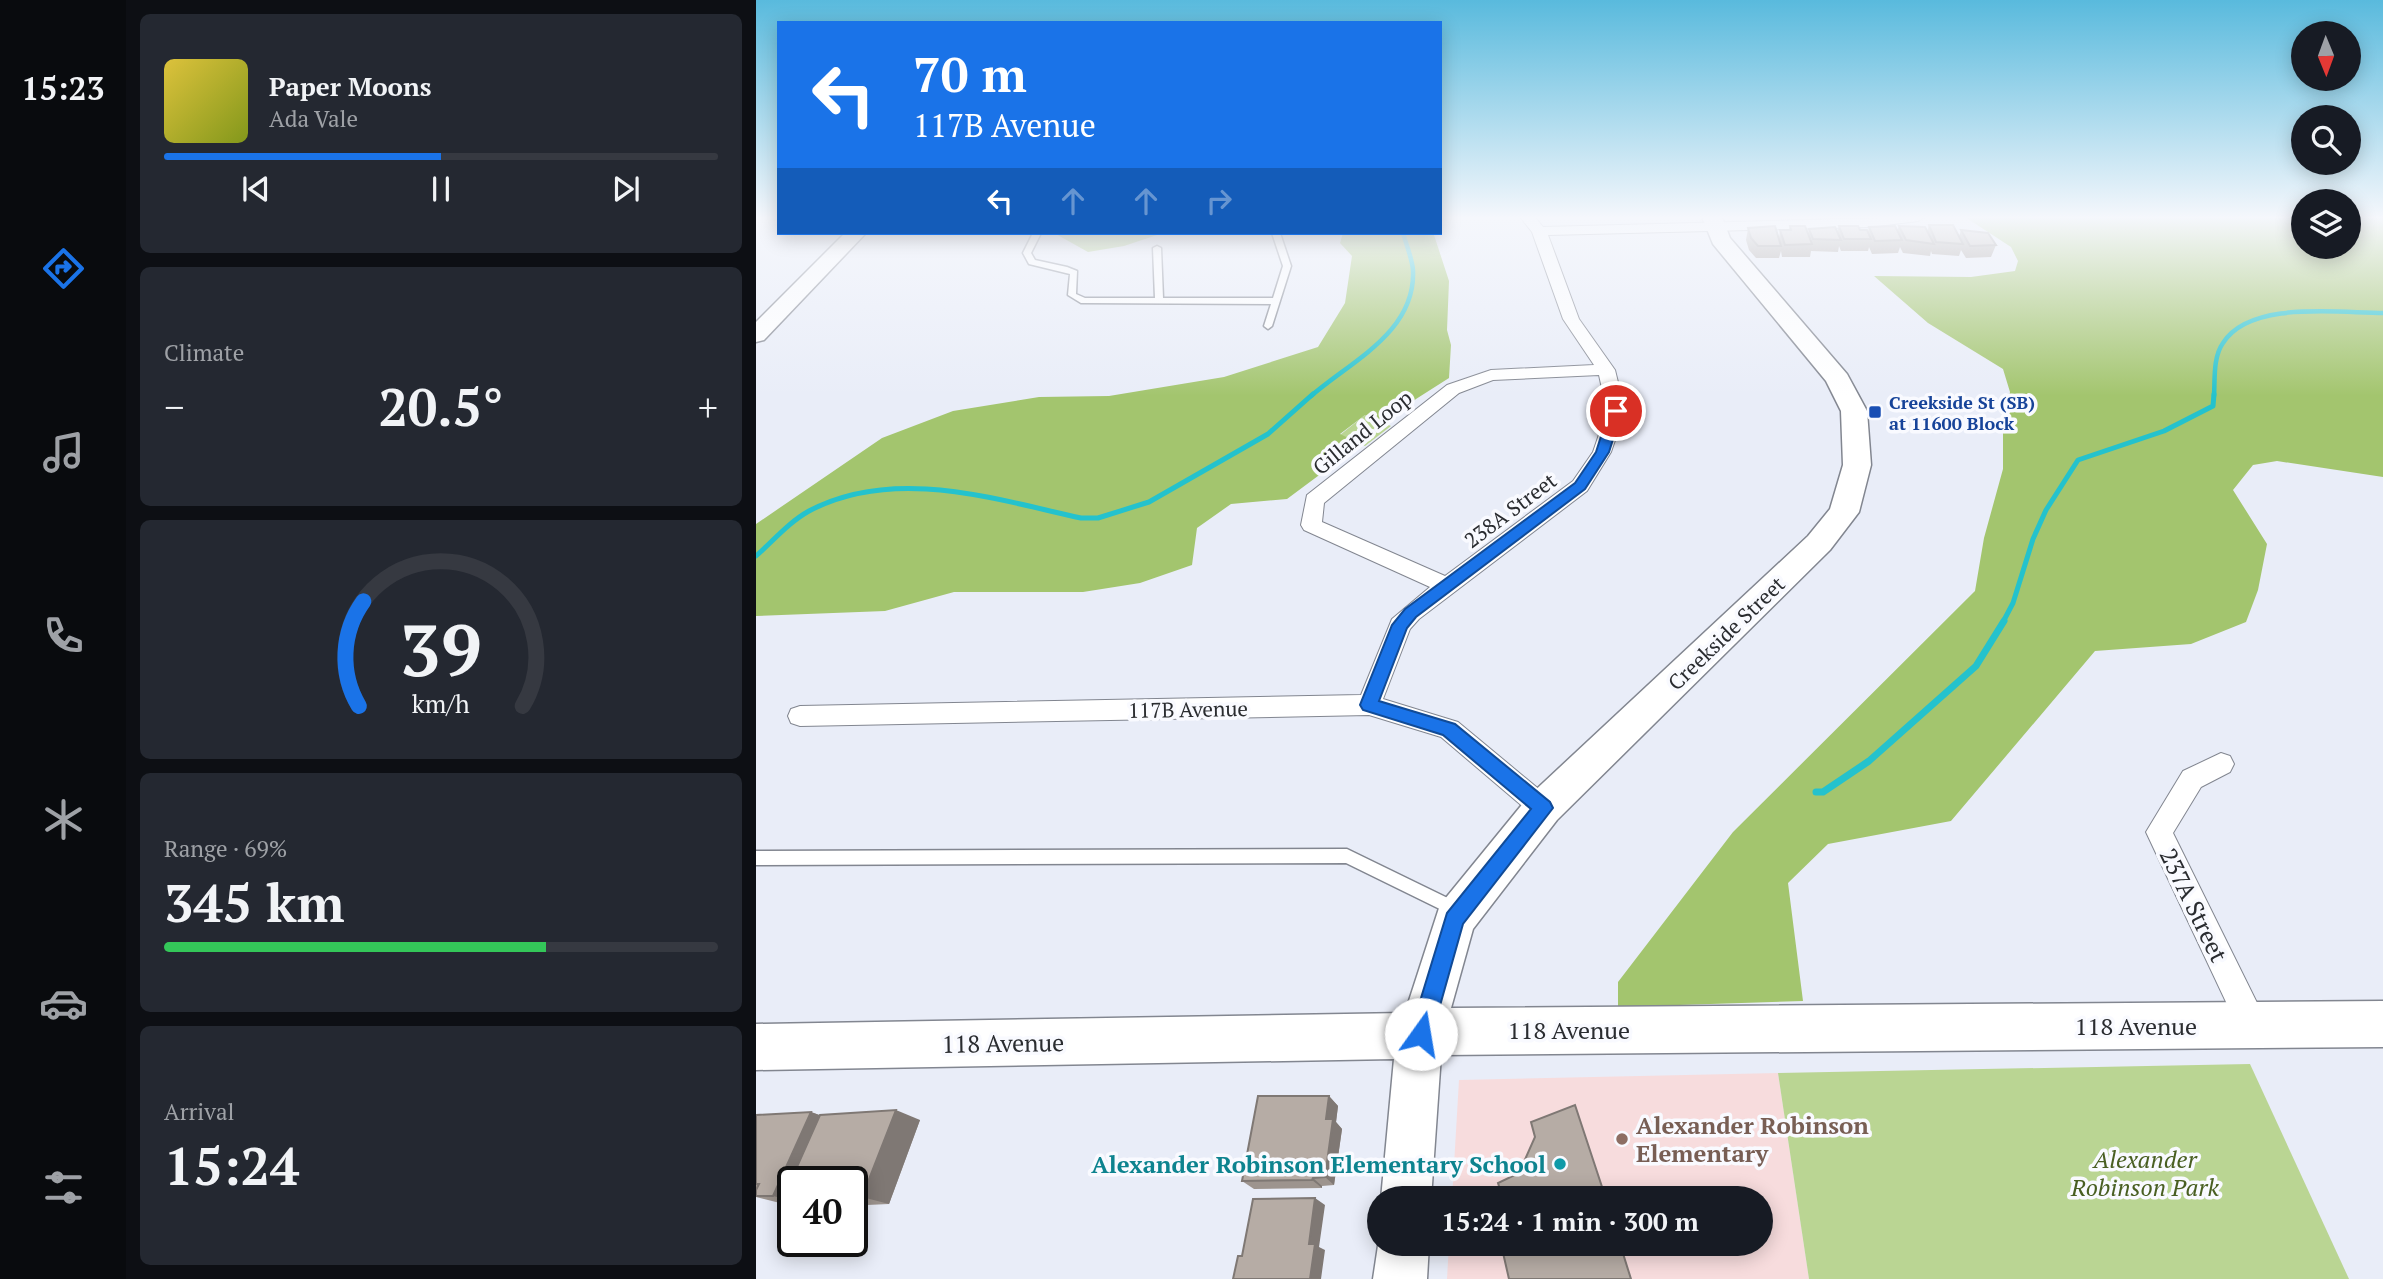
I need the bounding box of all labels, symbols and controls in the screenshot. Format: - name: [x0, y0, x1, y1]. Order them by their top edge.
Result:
- north arrow: [2291, 21, 2361, 91]
- map controls: [2291, 21, 2361, 259]
- text: 70 m: [913, 41, 1027, 106]
- icon: left: [798, 49, 889, 140]
- text: 15:23: [21, 67, 105, 109]
- text: Paper Moons: [269, 69, 432, 103]
- text: Ada Vale: [269, 103, 358, 134]
- text: 117B Avenue: [913, 104, 1096, 146]
- button: search: [2291, 105, 2361, 175]
- icon: previous: [237, 170, 275, 208]
- icon: pause: [422, 170, 460, 208]
- icon: next: [607, 170, 645, 208]
- icon: left: [981, 182, 1019, 220]
- icon: ahead: [1054, 182, 1092, 220]
- icon: ahead: [1127, 182, 1165, 220]
- icon: right: [1200, 182, 1238, 220]
- button: layers: [2291, 189, 2361, 259]
- icon: directions: [39, 244, 88, 293]
- text: Climate: [164, 337, 244, 368]
- text: 20.5°: [378, 372, 504, 441]
- pin: [1586, 381, 1646, 441]
- text: −: [164, 382, 184, 432]
- text: +: [698, 382, 718, 432]
- street label: Gilland Loop: [1307, 383, 1417, 481]
- place label: Creekside St (SB) at 11600 Block: [1889, 390, 2035, 435]
- icon: arrive: [1597, 392, 1635, 430]
- marker: Creekside St (SB) at 11600 Block: [1867, 404, 1883, 420]
- icon: music: [39, 428, 88, 477]
- street label: 238A Street: [1458, 466, 1562, 554]
- street label: Creekside Street: [1661, 570, 1791, 696]
- text: 39: [400, 600, 482, 697]
- icon: phone: [39, 611, 88, 660]
- text: km/h: [412, 686, 470, 719]
- street label: 117B Avenue: [1128, 694, 1248, 724]
- icon: climate: [39, 795, 88, 844]
- text: Range · 69%: [164, 833, 287, 864]
- street label: 237A Street: [2153, 843, 2235, 967]
- text: 345 km: [164, 868, 345, 937]
- icon: car: [39, 979, 88, 1028]
- position arrow: [1384, 997, 1458, 1071]
- street label: 118 Avenue: [2075, 1010, 2197, 1042]
- street label: 118 Avenue: [1508, 1014, 1630, 1046]
- street label: 118 Avenue: [942, 1026, 1064, 1060]
- text: Arrival: [164, 1096, 235, 1127]
- place label: Alexander Robinson Elementary: [1636, 1109, 1869, 1169]
- text: 15:24: [164, 1131, 299, 1200]
- marker: Alexander Robinson Elementary: [1614, 1131, 1630, 1147]
- park label: Alexander Robinson Park: [2070, 1143, 2220, 1203]
- place label: Alexander Robinson Elementary School: [1091, 1148, 1546, 1180]
- marker: Alexander Robinson Elementary School: [1552, 1156, 1568, 1172]
- icon: filters: [39, 1163, 88, 1212]
- speed limit sign: 40: [777, 1166, 868, 1257]
- text: 15:24 · 1 min · 300 m: [1441, 1204, 1699, 1238]

